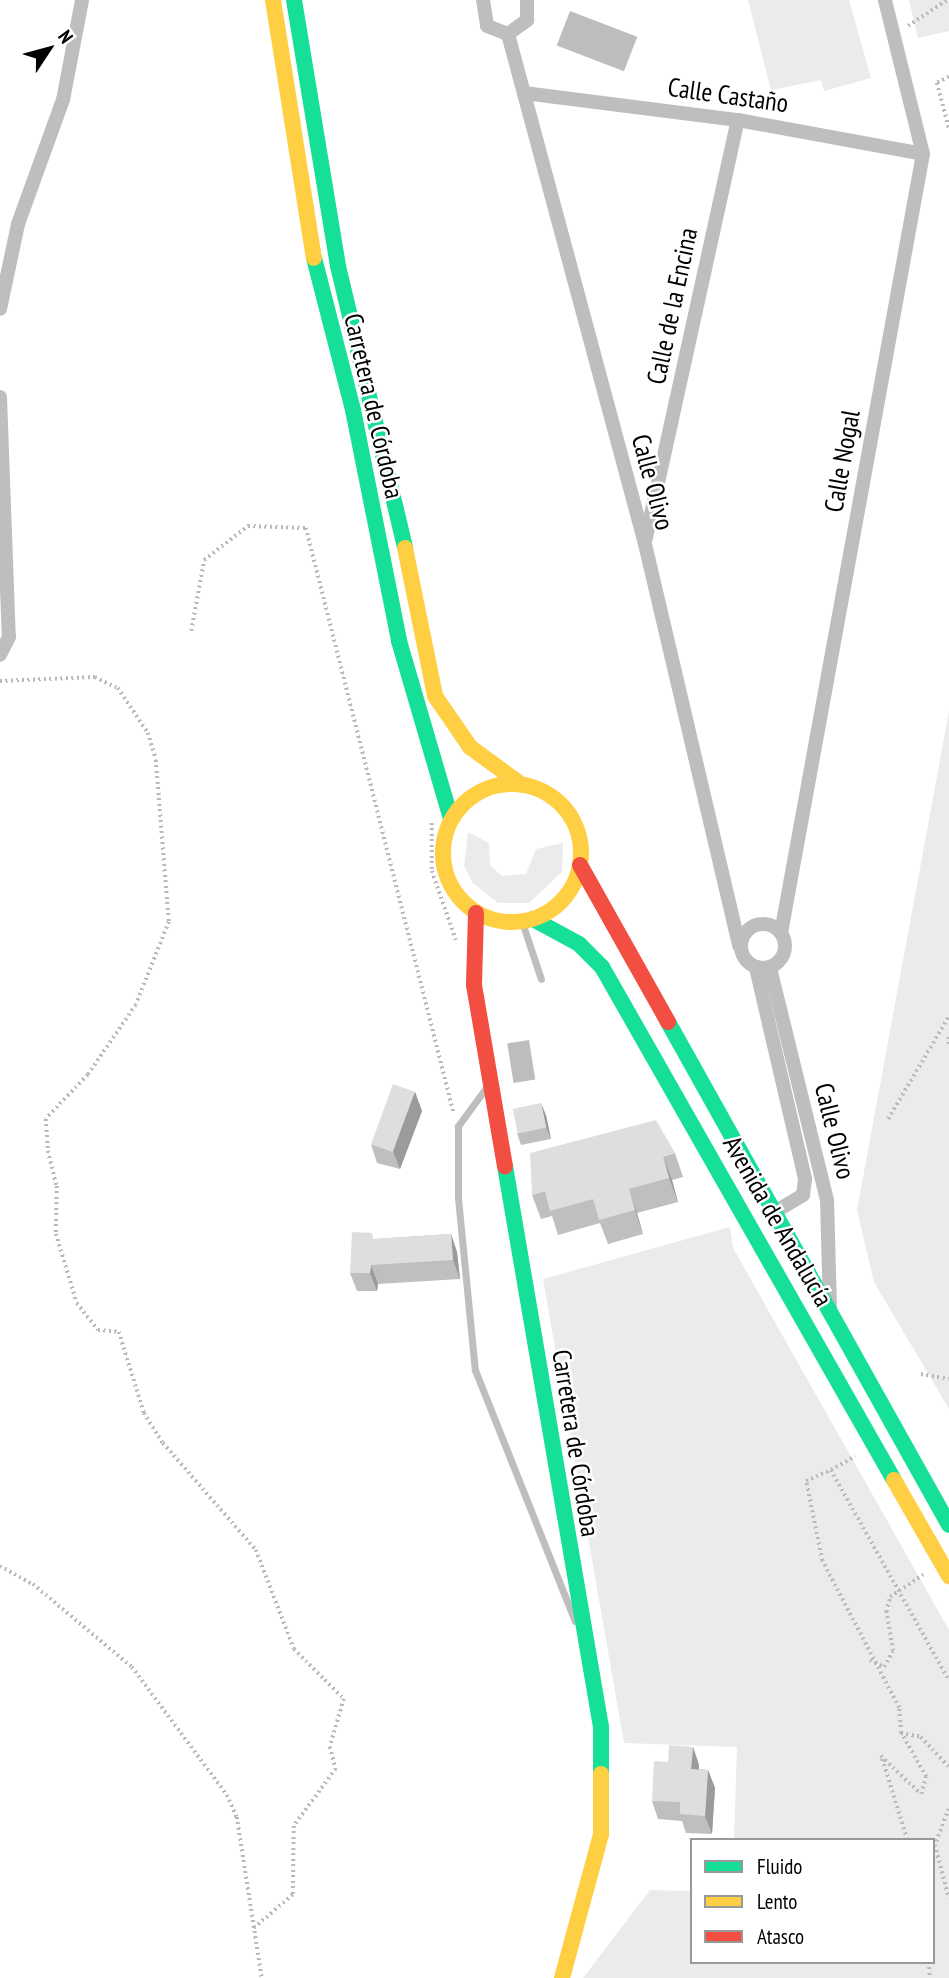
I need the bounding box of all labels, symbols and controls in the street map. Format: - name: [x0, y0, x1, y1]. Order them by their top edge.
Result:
- north arrow: [14, 14, 84, 84]
- text: N: [53, 25, 79, 48]
- street label: Calle Castaño: [666, 71, 790, 119]
- street label: Calle de la Encina: [640, 225, 704, 387]
- street label: Carretera de Córdoba: [338, 310, 410, 502]
- street label: Calle Nogal: [818, 407, 866, 515]
- street label: Calle Olivo: [625, 431, 681, 533]
- street label: Calle Olivo: [808, 1080, 862, 1182]
- street label: Avenida de Andalucía: [716, 1130, 840, 1312]
- street label: Carretera de Córdoba: [546, 1347, 606, 1539]
- legend: [690, 1838, 935, 1964]
- text: Fluido: [757, 1853, 802, 1880]
- text: Lento: [757, 1888, 797, 1915]
- text: Atasco: [757, 1923, 804, 1950]

